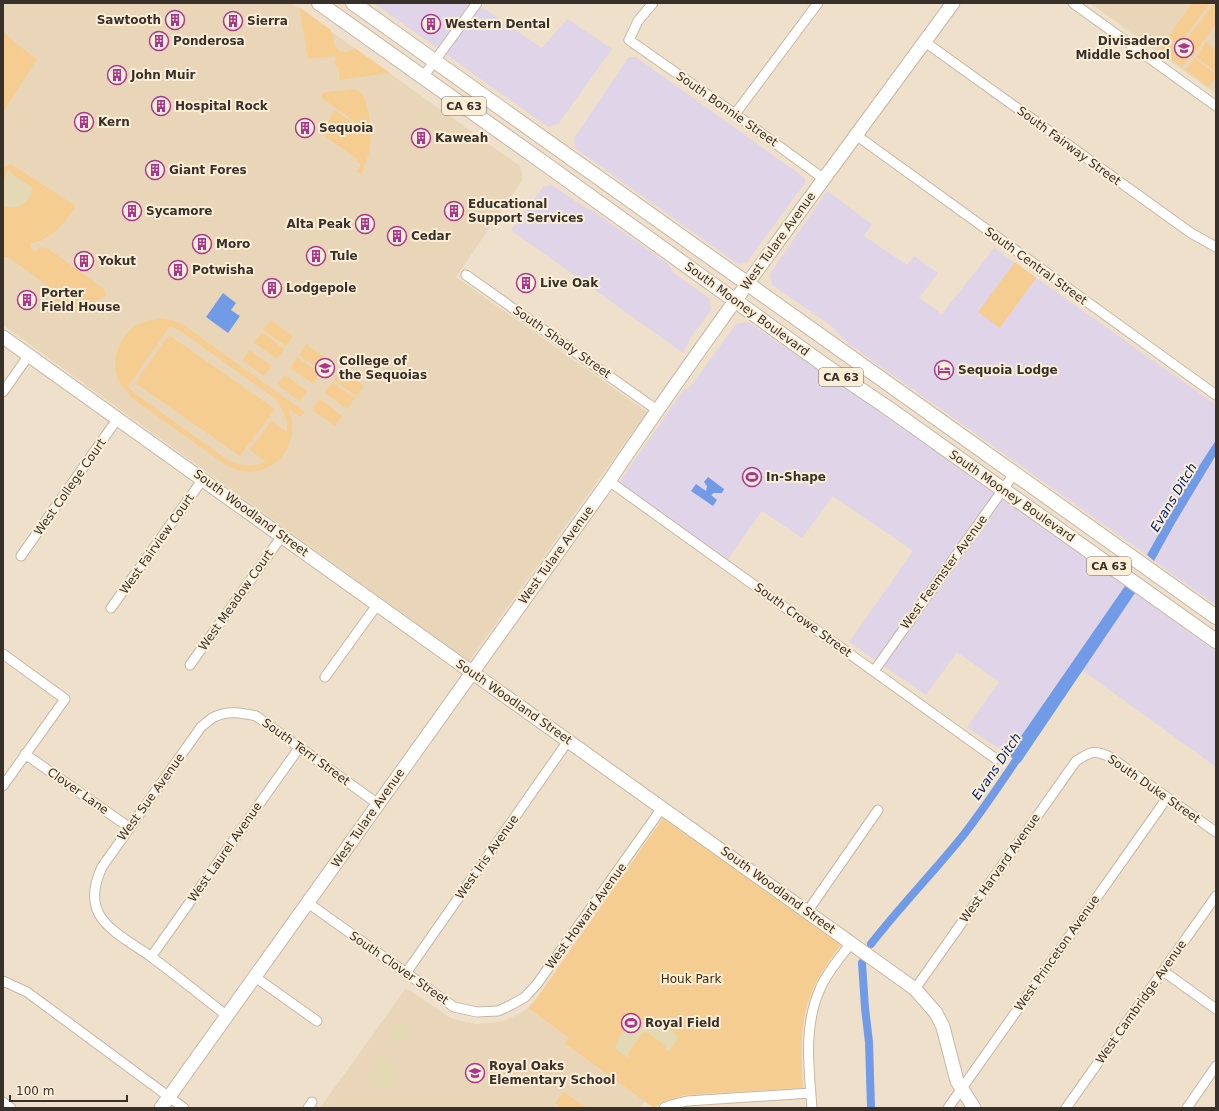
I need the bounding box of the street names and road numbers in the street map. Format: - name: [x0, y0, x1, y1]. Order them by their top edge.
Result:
- street label: South Bonnie Street: [674, 69, 781, 149]
- road number: CA 63: [442, 97, 486, 115]
- street label: South Fairway Street: [1014, 104, 1124, 188]
- street label: West Tulare Avenue: [738, 189, 818, 293]
- street label: South Central Street: [982, 224, 1090, 308]
- street label: South Mooney Boulevard: [682, 259, 812, 359]
- street label: South Shady Street: [510, 303, 614, 381]
- road number: CA 63: [819, 368, 863, 386]
- street label: West College Court: [31, 436, 109, 538]
- street label: South Mooney Boulevard: [946, 447, 1078, 545]
- street label: South Woodland Street: [191, 467, 311, 559]
- street label: West Fairview Court: [117, 491, 197, 597]
- street label: West Tulare Avenue: [516, 503, 596, 607]
- street label: West Feemster Avenue: [898, 512, 990, 632]
- street label: West Meadow Court: [196, 547, 276, 653]
- road number: CA 63: [1087, 557, 1131, 575]
- street label: South Crowe Street: [752, 580, 854, 660]
- street label: South Woodland Street: [453, 657, 575, 748]
- street label: South Terri Street: [260, 716, 353, 789]
- street label: West Sue Avenue: [115, 751, 187, 843]
- street label: South Duke Street: [1105, 752, 1203, 826]
- street label: Clover Lane: [45, 765, 111, 817]
- street label: West Tulare Avenue: [329, 766, 407, 870]
- street label: West Laurel Avenue: [185, 799, 265, 905]
- street label: West Harvard Avenue: [957, 811, 1043, 925]
- street label: West Iris Avenue: [453, 812, 521, 902]
- street label: South Woodland Street: [718, 844, 838, 936]
- street label: West Howard Avenue: [543, 860, 629, 972]
- street label: West Princeton Avenue: [1012, 892, 1102, 1014]
- street label: South Clover Street: [347, 929, 451, 1008]
- street label: West Cambridge Avenue: [1093, 938, 1189, 1066]

